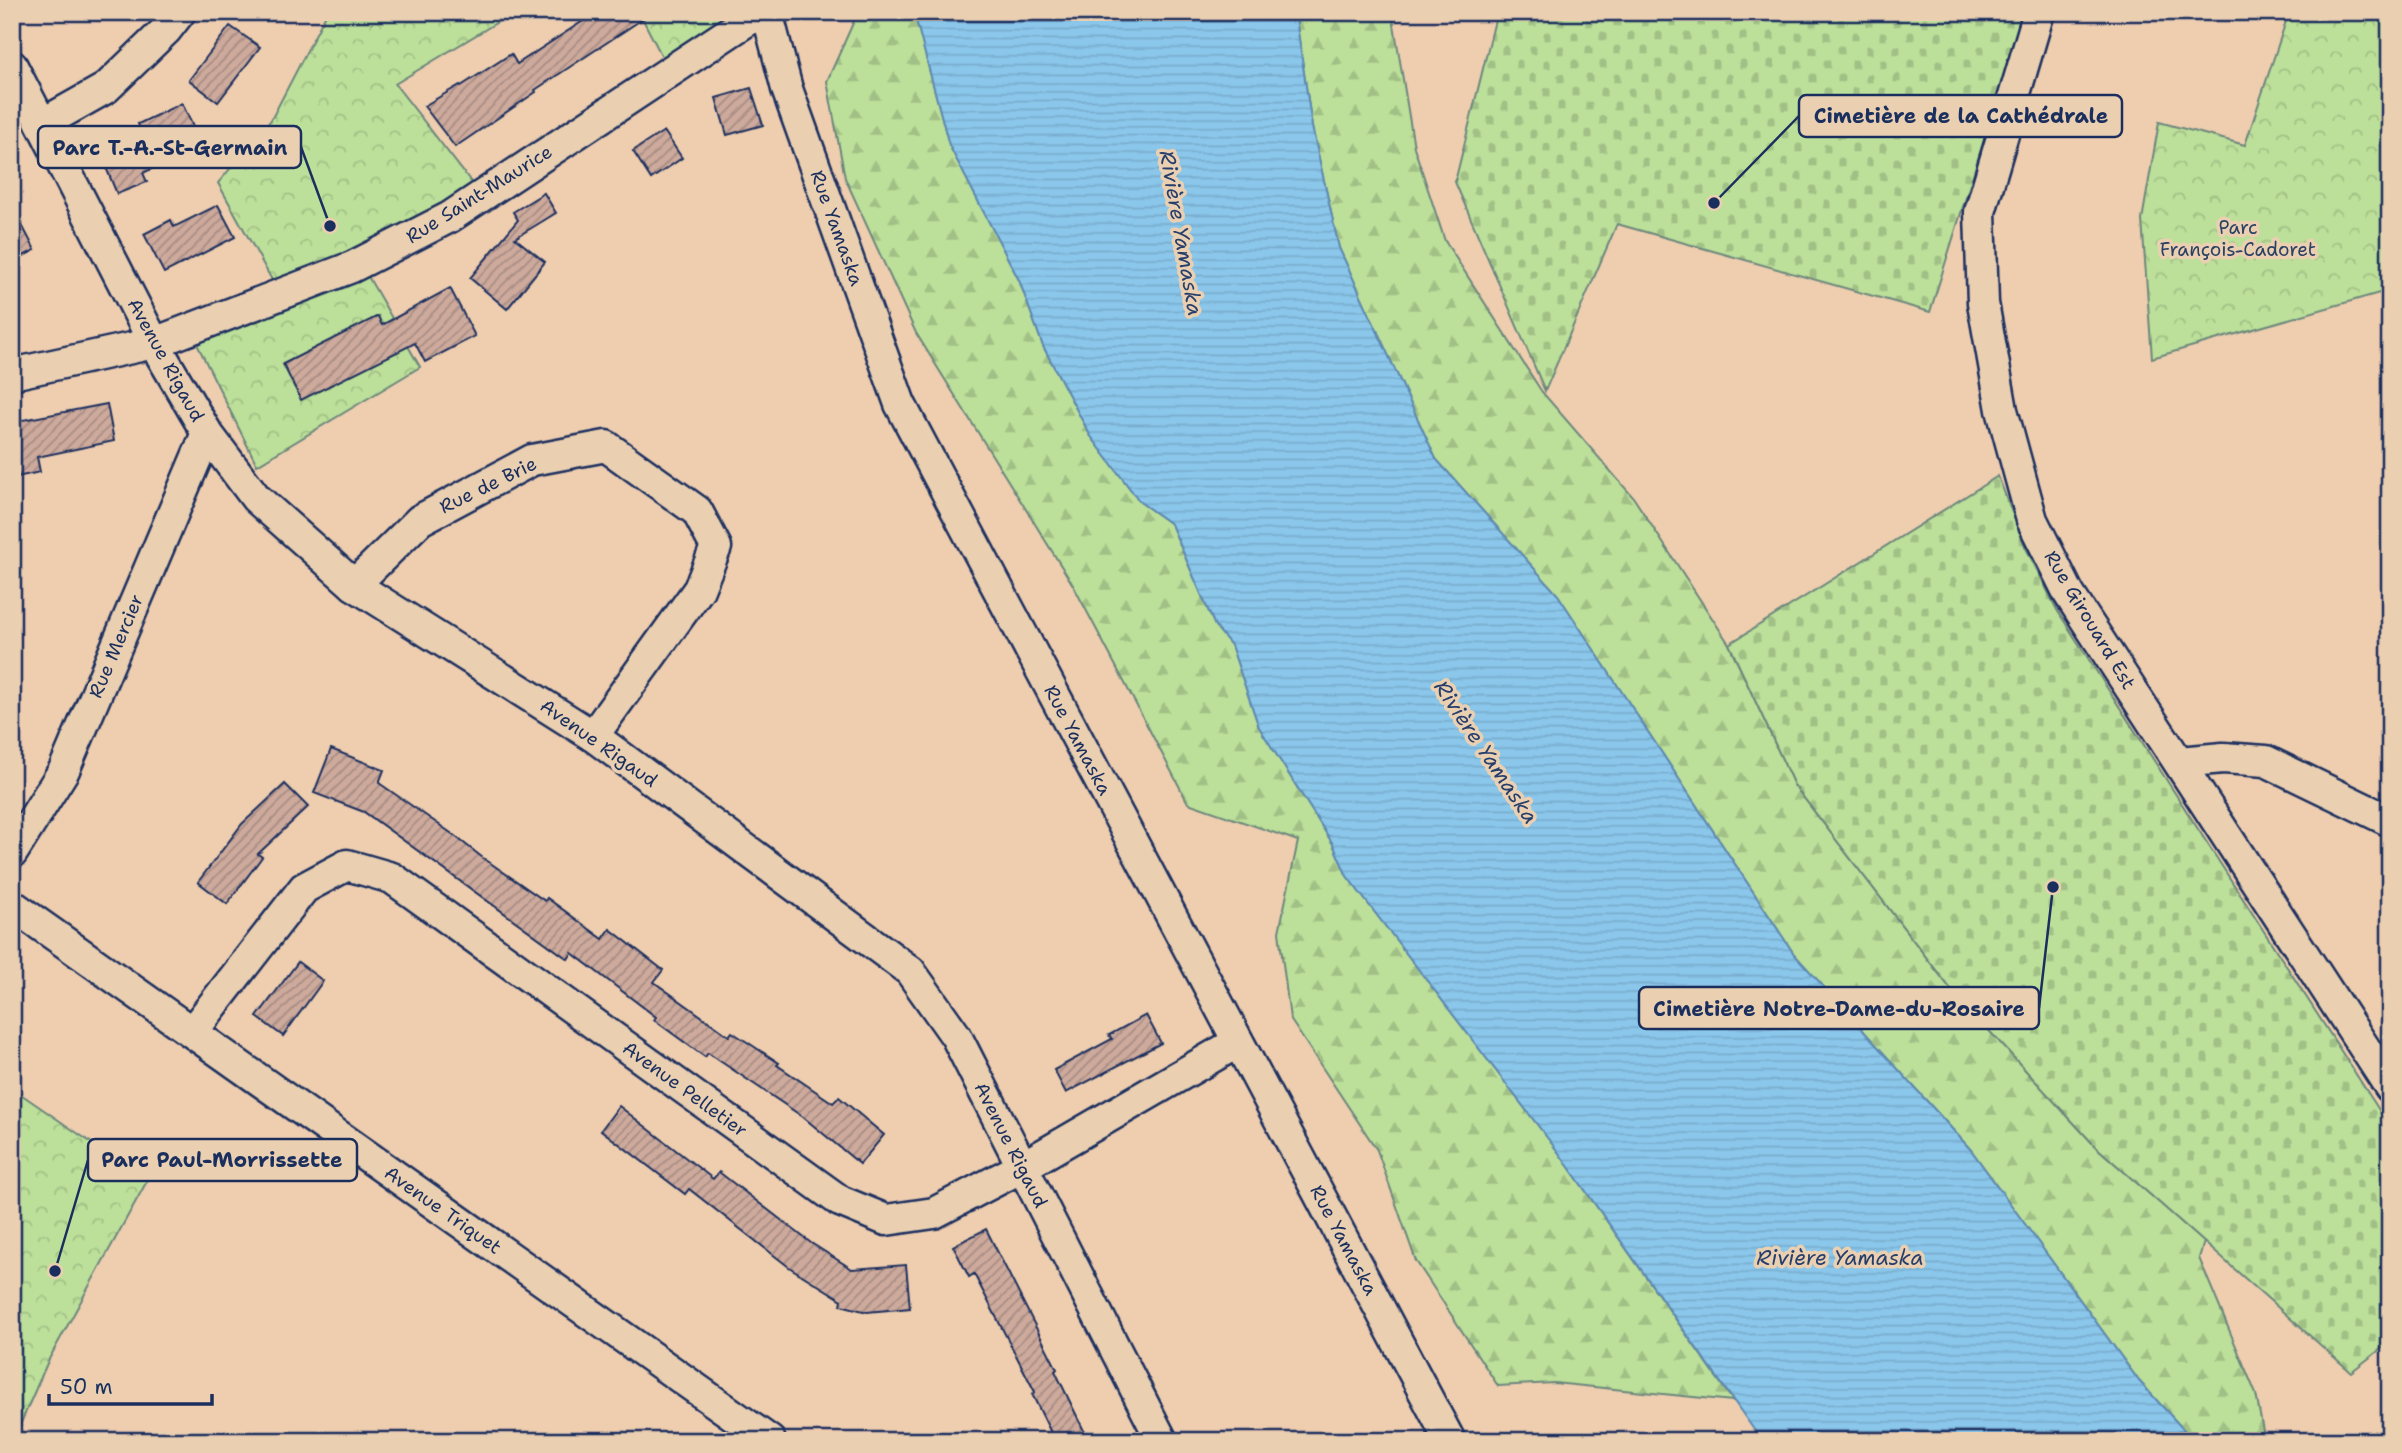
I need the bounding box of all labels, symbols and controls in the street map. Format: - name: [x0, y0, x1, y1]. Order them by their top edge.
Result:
- callout: Cimetière de la Cathédrale: [1799, 95, 2122, 137]
- text: Cimetière de la Cathédrale: [1814, 102, 2108, 130]
- callout: Parc T.-A.-St-Germain: [38, 126, 301, 168]
- text: Parc T.-A.-St-Germain: [53, 134, 287, 162]
- street label: Rue Saint-Maurice: [401, 139, 557, 249]
- water label: Rivière Yamaska: [1153, 148, 1209, 318]
- street label: Rue Yamaska: [805, 167, 870, 289]
- park label: Parc François-Cadoret: [2160, 215, 2316, 262]
- street label: Avenue Rigaud: [122, 294, 210, 426]
- street label: Rue de Brie: [435, 451, 541, 519]
- street label: Rue Girouard Est: [2039, 546, 2141, 694]
- street label: Rue Mercier: [83, 590, 149, 702]
- water label: Rivière Yamaska: [1428, 675, 1544, 829]
- street label: Rue Yamaska: [1038, 681, 1118, 800]
- street label: Avenue Rigaud: [535, 693, 663, 793]
- callout: Cimetière Notre-Dame-du-Rosaire: [1639, 987, 2039, 1029]
- text: Cimetière Notre-Dame-du-Rosaire: [1653, 995, 2025, 1023]
- street label: Avenue Pelletier: [618, 1035, 752, 1143]
- street label: Avenue Rigaud: [969, 1078, 1053, 1212]
- callout: Parc Paul-Morrissette: [88, 1139, 357, 1181]
- text: Parc Paul-Morrissette: [101, 1146, 343, 1174]
- street label: Avenue Triquet: [379, 1160, 507, 1260]
- street label: Rue Yamaska: [1304, 1181, 1384, 1300]
- water label: Rivière Yamaska: [1756, 1244, 1924, 1272]
- scale bar: [49, 1362, 212, 1406]
- text: 50 m: [60, 1373, 113, 1401]

